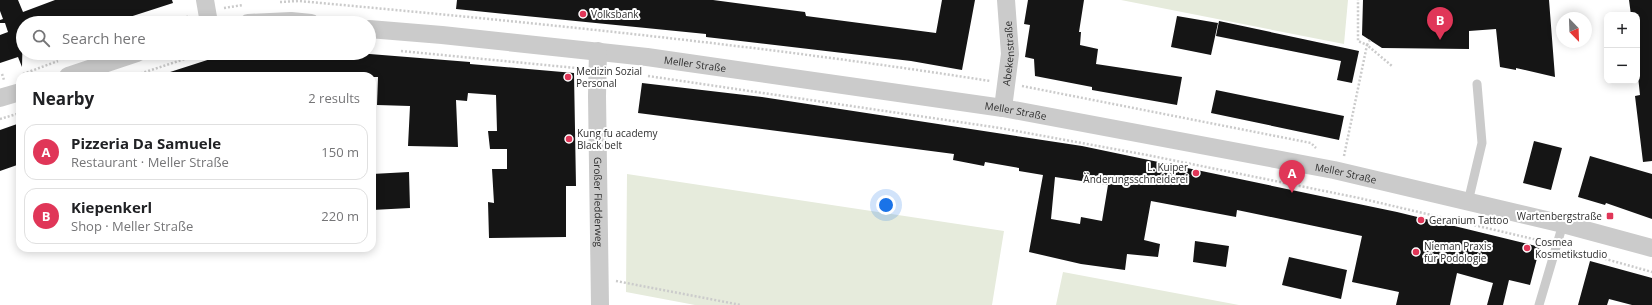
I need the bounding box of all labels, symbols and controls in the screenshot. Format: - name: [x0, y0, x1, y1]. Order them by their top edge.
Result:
- place label: Volksbank: [591, 7, 639, 21]
- pin: B: [1427, 7, 1453, 40]
- marker: Volksbank: [578, 9, 588, 19]
- north arrow: [1556, 12, 1592, 48]
- map controls: [1604, 12, 1640, 84]
- button: +: [1604, 12, 1640, 48]
- search box: [16, 16, 376, 60]
- street label: Abekenstraße: [999, 20, 1017, 87]
- icon: search: [30, 27, 52, 49]
- text: Search here: [62, 28, 146, 48]
- button: −: [1604, 48, 1640, 84]
- street label: Meller Straße: [663, 53, 727, 75]
- place label: Medizin Sozial Personal: [576, 64, 642, 90]
- marker: Medizin Sozial Personal: [563, 72, 573, 82]
- text: Nearby: [32, 87, 94, 110]
- text: 2 results: [308, 89, 360, 107]
- street label: Meller Straße: [984, 98, 1048, 123]
- place label: Kung fu academy Black belt: [577, 126, 658, 152]
- text: Pizzeria Da Samuele: [71, 133, 221, 153]
- marker: Kung fu academy Black belt: [564, 134, 574, 144]
- text: A: [42, 143, 50, 161]
- text: 150 m: [321, 143, 359, 161]
- text: Restaurant · Meller Straße: [71, 153, 229, 171]
- street label: Großer Fledderweg: [591, 157, 606, 248]
- place label: L. Kuiper Änderungsschneiderei: [1083, 160, 1188, 186]
- pin: A: [1279, 160, 1305, 193]
- street label: Meller Straße: [1314, 160, 1378, 187]
- marker: L. Kuiper Änderungsschneiderei: [1191, 168, 1201, 178]
- your location: [876, 195, 896, 215]
- text: Kiepenkerl: [71, 197, 152, 217]
- text: B: [42, 207, 50, 225]
- text: 220 m: [321, 207, 359, 225]
- place label: Wartenbergstraße: [1517, 209, 1602, 223]
- marker: Wartenbergstraße: [1605, 211, 1615, 221]
- place label: Geranium Tattoo: [1429, 213, 1508, 227]
- marker: Geranium Tattoo: [1416, 215, 1426, 225]
- text: Shop · Meller Straße: [71, 217, 193, 235]
- place label: Cosmea Kosmetikstudio: [1535, 235, 1607, 261]
- place label: Nieman Praxis für Podologie: [1424, 239, 1492, 265]
- marker: Cosmea Kosmetikstudio: [1522, 243, 1532, 253]
- marker: Nieman Praxis für Podologie: [1411, 247, 1421, 257]

